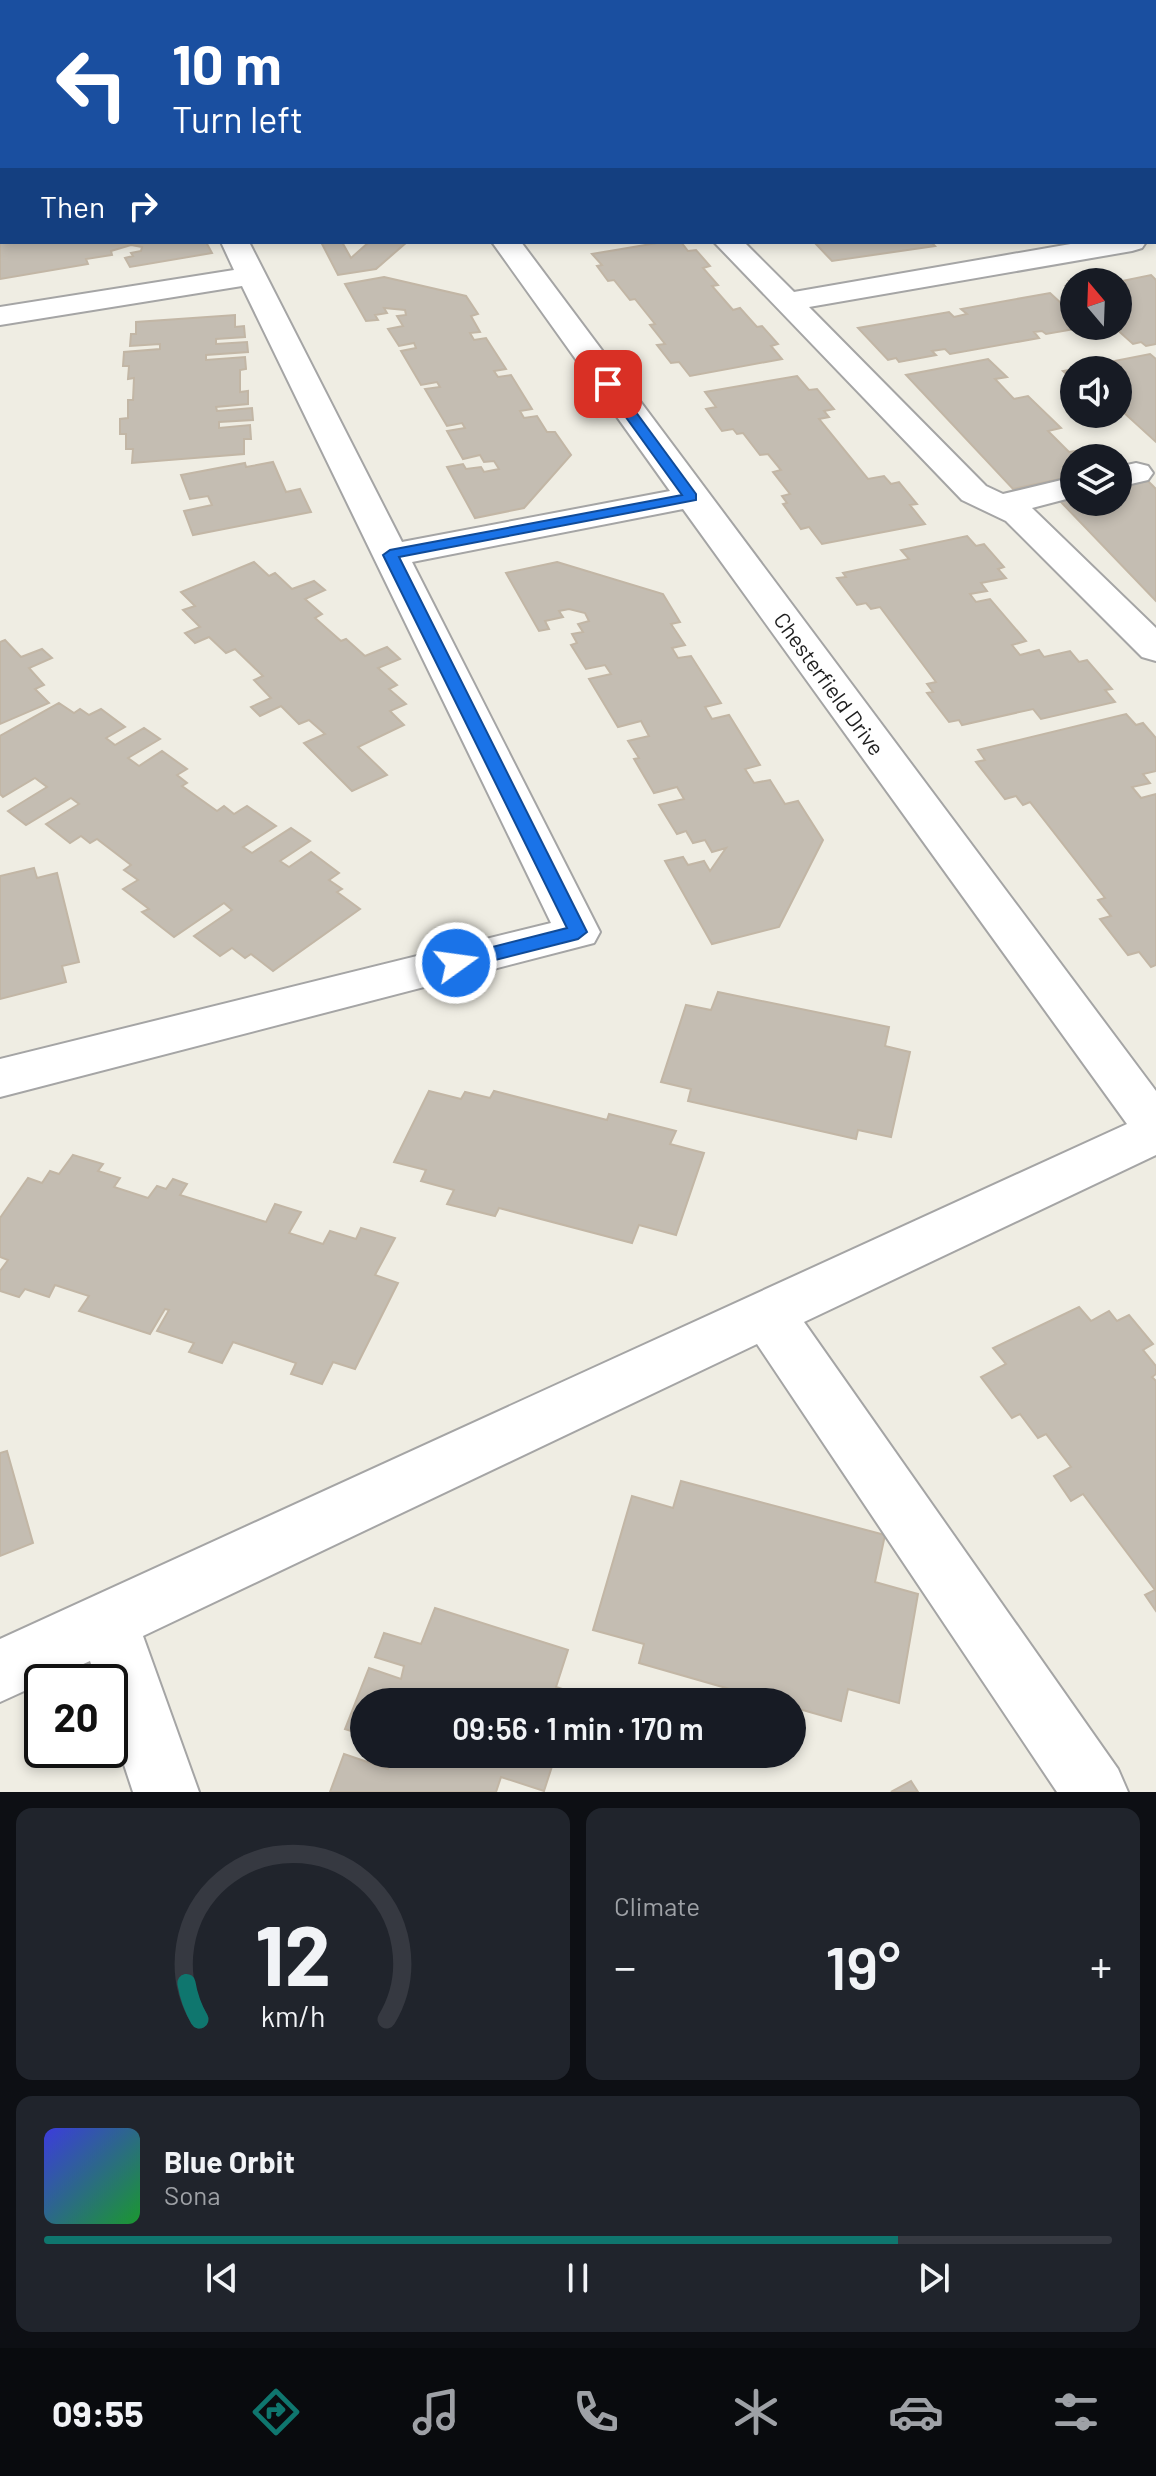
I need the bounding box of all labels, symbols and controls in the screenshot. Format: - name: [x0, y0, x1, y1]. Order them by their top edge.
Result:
- text: 10 m: [172, 29, 282, 96]
- icon: left: [40, 32, 144, 136]
- text: Turn left: [172, 97, 303, 140]
- icon: right: [121, 184, 165, 228]
- text: Then: [40, 188, 105, 224]
- north arrow: [1060, 268, 1132, 340]
- map controls: [1060, 268, 1132, 516]
- pin: [574, 350, 642, 418]
- button: sound: [1060, 356, 1132, 428]
- icon: arrive: [586, 362, 630, 406]
- button: layers: [1060, 444, 1132, 516]
- street label: Chesterfield Drive: [769, 607, 890, 760]
- position arrow: [414, 921, 498, 1005]
- speed limit sign: 20: [24, 1664, 128, 1768]
- text: 09:56 · 1 min · 170 m: [452, 1710, 704, 1746]
- text: Climate: [614, 1890, 700, 1921]
- text: 12: [255, 1903, 331, 2003]
- text: 19°: [825, 1930, 901, 2002]
- text: −: [614, 1939, 636, 1992]
- text: +: [1090, 1939, 1112, 1992]
- text: km/h: [261, 1998, 325, 2033]
- text: Blue Orbit: [164, 2143, 295, 2179]
- text: Sona: [164, 2179, 221, 2210]
- icon: previous: [200, 2256, 244, 2300]
- icon: pause: [556, 2256, 600, 2300]
- icon: next: [912, 2256, 956, 2300]
- icon: directions: [248, 2384, 304, 2440]
- icon: music: [408, 2384, 464, 2440]
- icon: phone: [568, 2384, 624, 2440]
- icon: climate: [728, 2384, 784, 2440]
- icon: car: [888, 2384, 944, 2440]
- icon: filters: [1048, 2384, 1104, 2440]
- text: 09:55: [52, 2391, 144, 2434]

